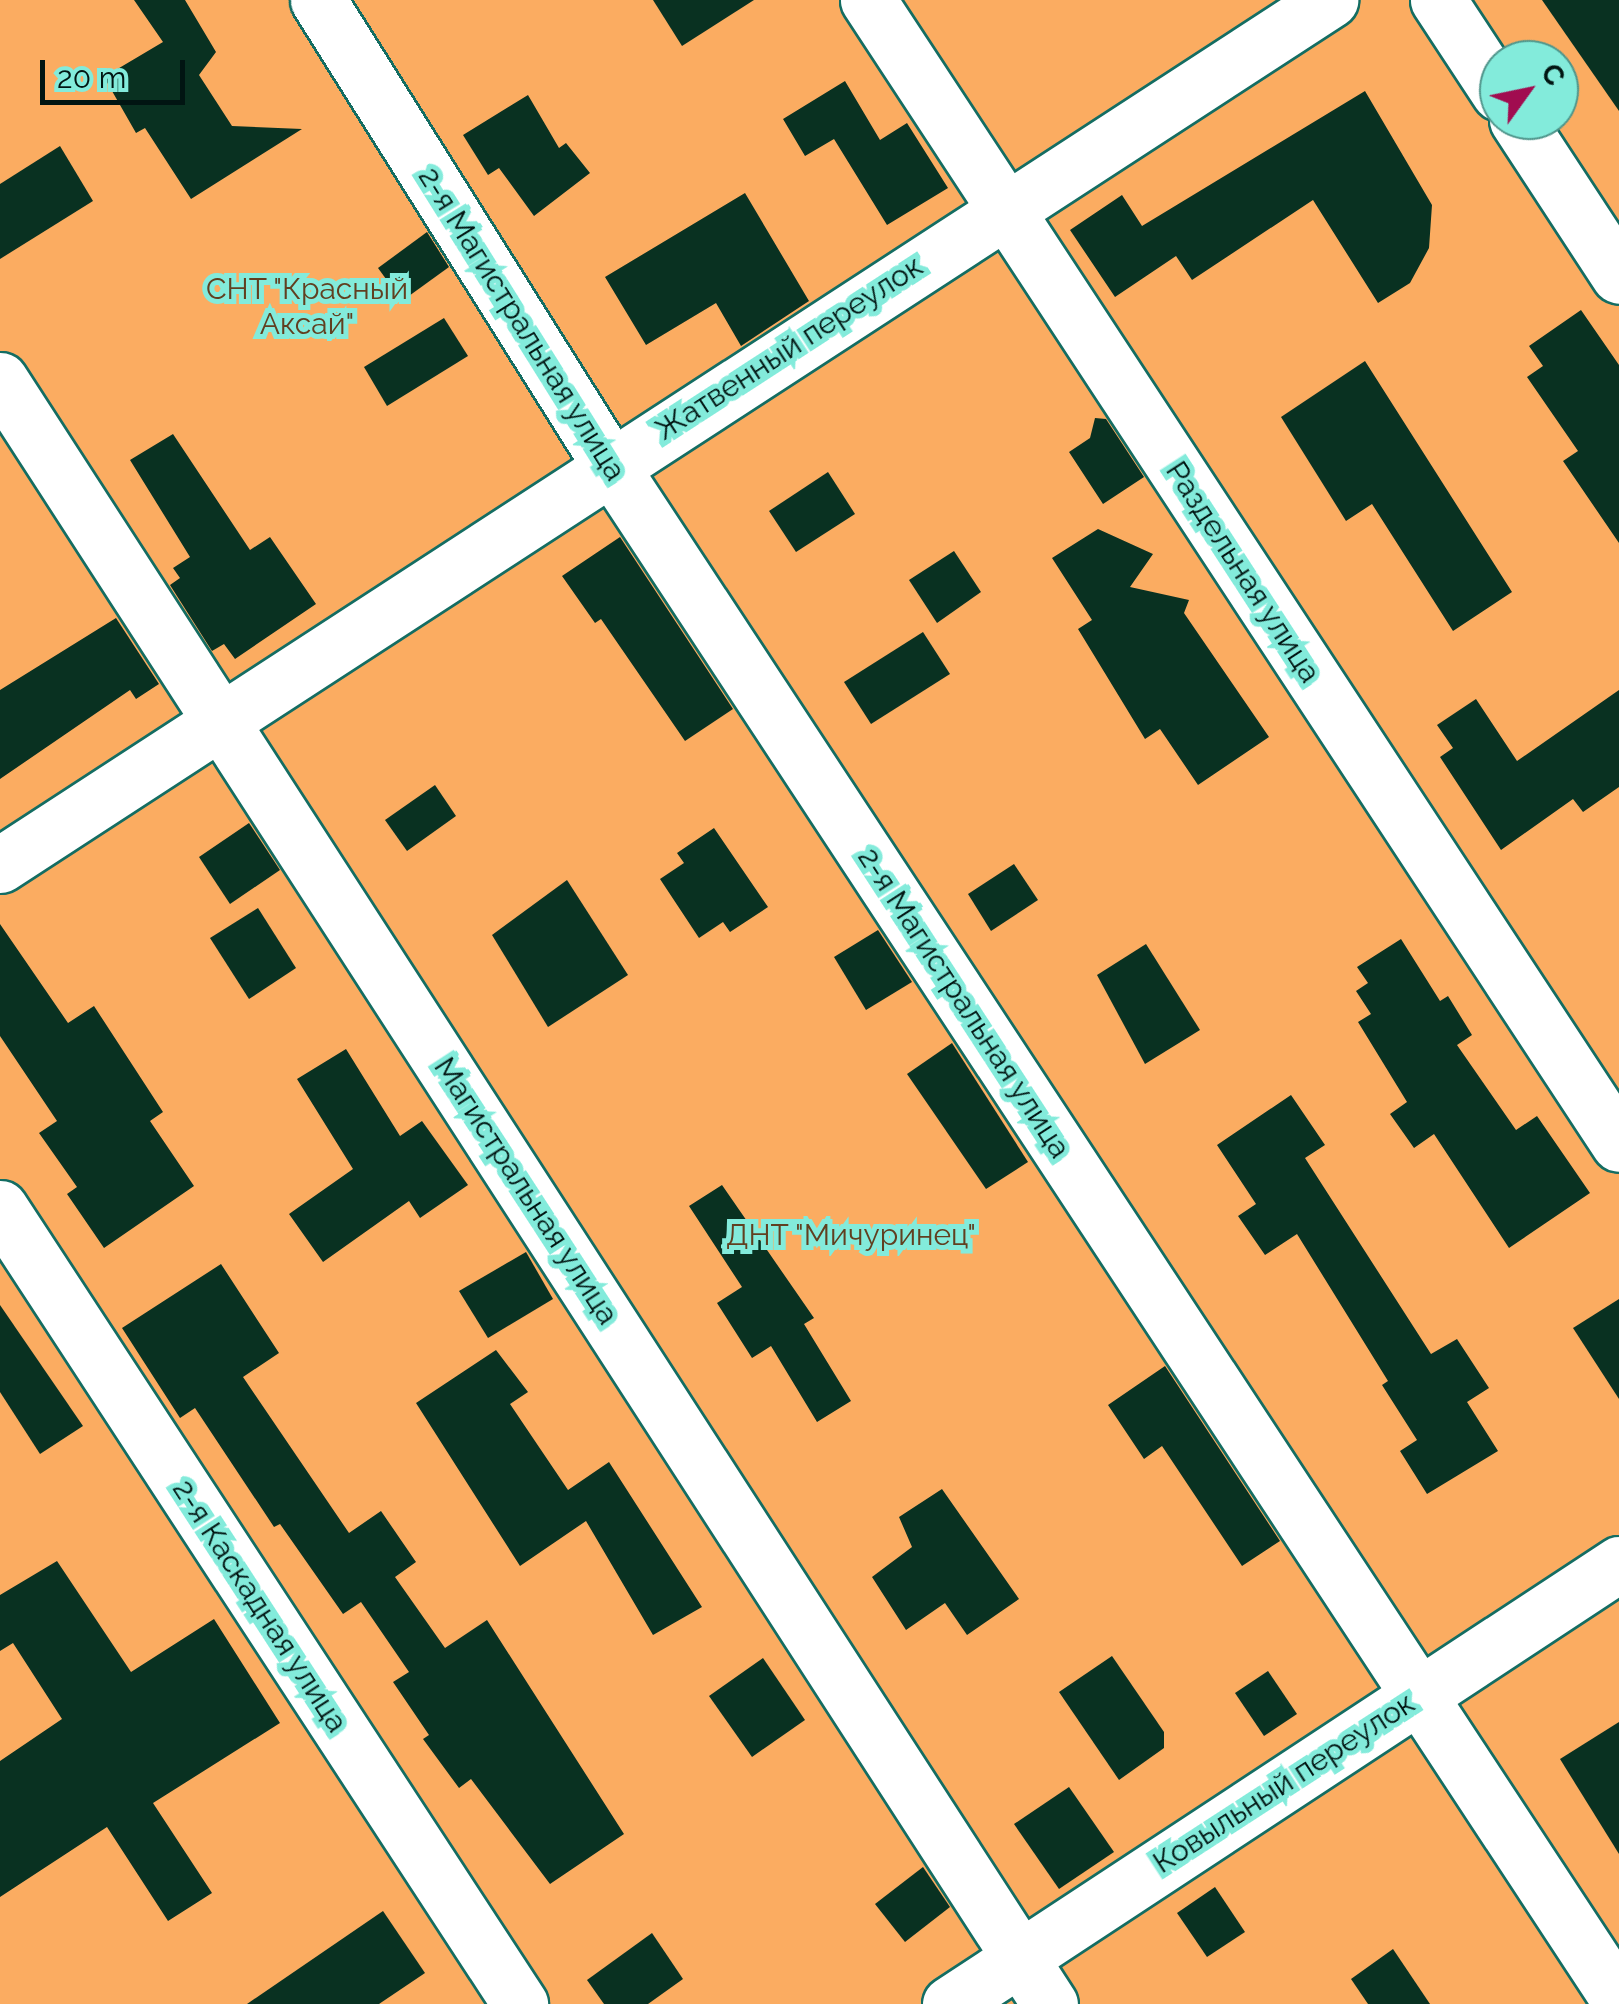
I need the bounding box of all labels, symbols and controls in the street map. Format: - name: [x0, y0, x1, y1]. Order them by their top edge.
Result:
- scale bar: [45, 40, 190, 102]
- north arrow: [1479, 40, 1579, 140]
- text: С: [1534, 57, 1572, 92]
- text: 20 m: [57, 60, 126, 95]
- street label: 2-я Магистральная улица: [410, 160, 634, 488]
- street label: Жатвенный переулок: [649, 248, 929, 448]
- park label: СНТ "Красный Аксай": [205, 271, 409, 342]
- street label: Раздельная улица: [1158, 454, 1328, 690]
- street label: 2-я Магистральная улица: [850, 841, 1078, 1165]
- street label: Магистральная улица: [426, 1050, 626, 1332]
- park label: ДНТ "Мичуринец": [725, 1217, 977, 1253]
- street label: 2-я Каскадная улица: [165, 1473, 355, 1739]
- street label: Ковыльный переулок: [1147, 1685, 1421, 1881]

